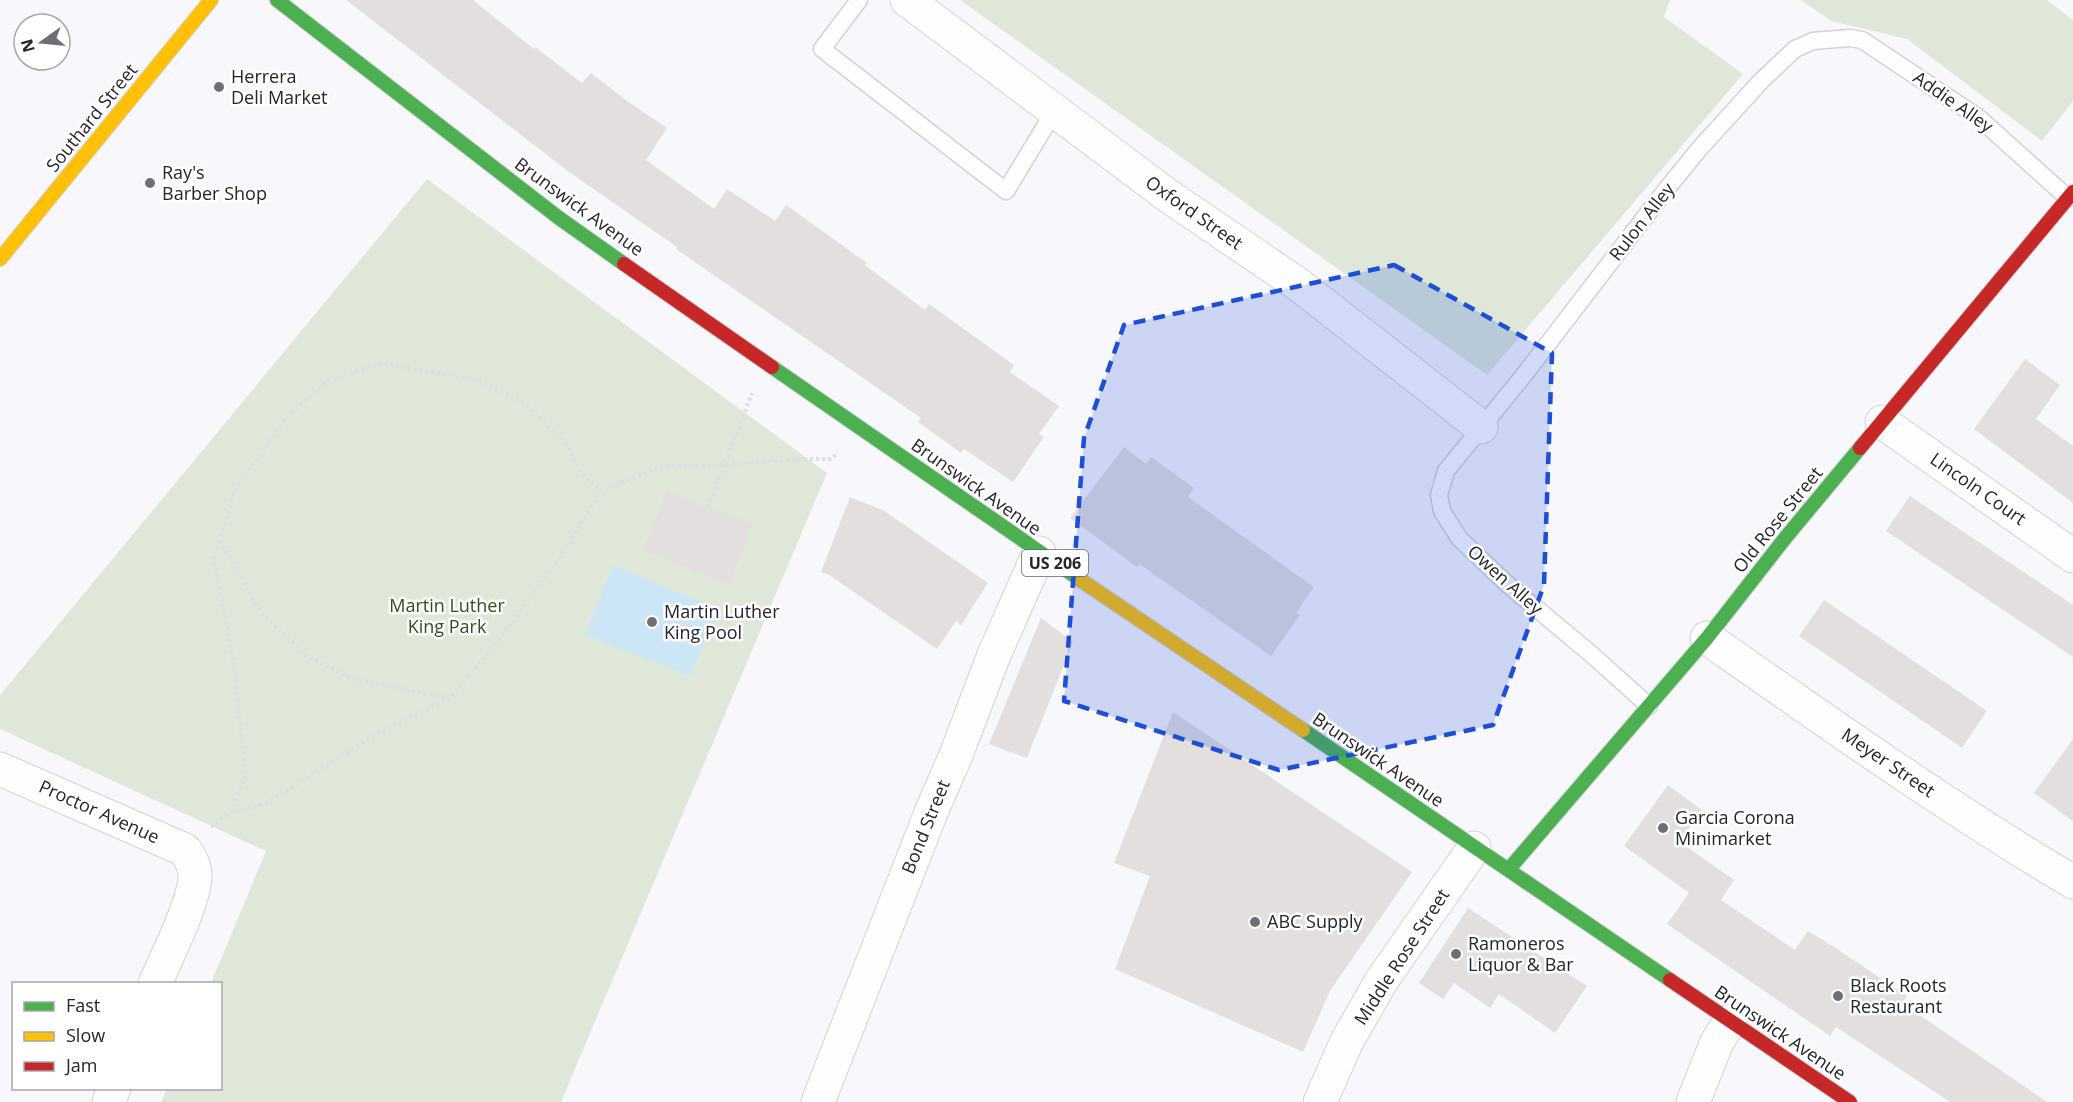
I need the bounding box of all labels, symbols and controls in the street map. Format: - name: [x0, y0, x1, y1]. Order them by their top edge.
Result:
- north arrow: [12, 12, 72, 72]
- text: N: [15, 37, 40, 55]
- street label: Southard Street: [40, 58, 142, 176]
- place label: Herrera Deli Market: [231, 64, 327, 109]
- street label: Addie Alley: [1909, 65, 1999, 138]
- marker: Herrera Deli Market: [212, 80, 226, 94]
- street label: Brunswick Avenue: [510, 151, 649, 261]
- place label: Ray's Barber Shop: [162, 160, 267, 205]
- street label: Oxford Street: [1141, 170, 1248, 255]
- marker: Ray's Barber Shop: [143, 176, 157, 190]
- street label: Rulon Alley: [1603, 177, 1680, 265]
- street label: Brunswick Avenue: [907, 432, 1046, 540]
- street label: Lincoln Court: [1926, 446, 2031, 530]
- street label: Old Rose Street: [1727, 461, 1827, 577]
- street label: Owen Alley: [1463, 539, 1549, 620]
- road number: US 206: [1022, 550, 1088, 576]
- park label: Martin Luther King Park: [389, 593, 505, 638]
- place label: Martin Luther King Pool: [664, 599, 780, 644]
- marker: Martin Luther King Pool: [645, 615, 659, 629]
- street label: Brunswick Avenue: [1308, 706, 1449, 812]
- street label: Meyer Street: [1837, 722, 1940, 802]
- street label: Proctor Avenue: [35, 774, 163, 848]
- street label: Bond Street: [895, 776, 955, 877]
- place label: Garcia Corona Minimarket: [1675, 805, 1795, 850]
- marker: Garcia Corona Minimarket: [1656, 821, 1670, 835]
- street label: Middle Rose Street: [1348, 884, 1454, 1029]
- place label: ABC Supply: [1267, 909, 1364, 933]
- marker: ABC Supply: [1248, 915, 1262, 929]
- place label: Ramoneros Liquor & Bar: [1468, 931, 1574, 976]
- marker: Ramoneros Liquor & Bar: [1449, 947, 1463, 961]
- place label: Black Roots Restaurant: [1850, 973, 1947, 1018]
- street label: Brunswick Avenue: [1710, 979, 1851, 1085]
- legend: [12, 982, 222, 1090]
- marker: Black Roots Restaurant: [1831, 989, 1845, 1003]
- text: Fast: [66, 993, 100, 1017]
- text: Slow: [66, 1023, 105, 1047]
- text: Jam: [64, 1053, 98, 1077]

